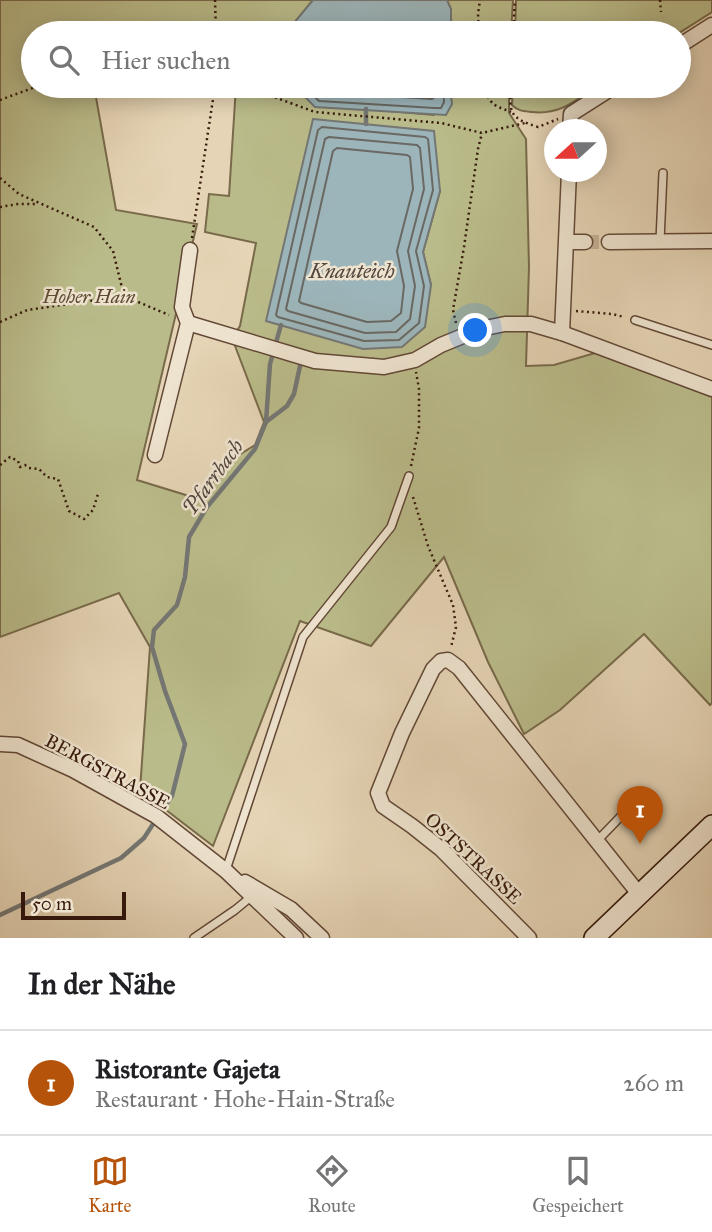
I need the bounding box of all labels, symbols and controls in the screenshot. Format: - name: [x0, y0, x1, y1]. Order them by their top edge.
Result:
- search box: [21, 21, 691, 98]
- icon: search: [45, 41, 83, 79]
- text: Hier suchen: [101, 44, 230, 76]
- north arrow: [544, 119, 607, 182]
- water label: Knauteich: [308, 258, 395, 284]
- park label: Hoher Hain: [42, 285, 136, 308]
- your location: [458, 313, 492, 347]
- water label: Pfarrbach: [177, 434, 249, 520]
- street label: BERGSTRASSE: [41, 729, 175, 814]
- pin: 1: [617, 786, 663, 844]
- street label: OSTSTRASSE: [420, 808, 527, 909]
- scale bar: [21, 889, 126, 921]
- text: 50 m: [32, 892, 72, 915]
- text: In der Nähe: [28, 966, 176, 1002]
- text: Ristorante Gajeta: [95, 1053, 280, 1085]
- text: 1: [46, 1069, 56, 1097]
- text: 260 m: [623, 1069, 684, 1097]
- text: Restaurant · Hohe-Hain-Straße: [95, 1085, 395, 1113]
- tab: Karte: [88, 1152, 132, 1217]
- tab: Route: [308, 1152, 356, 1217]
- tab: Gespeichert: [532, 1152, 624, 1217]

